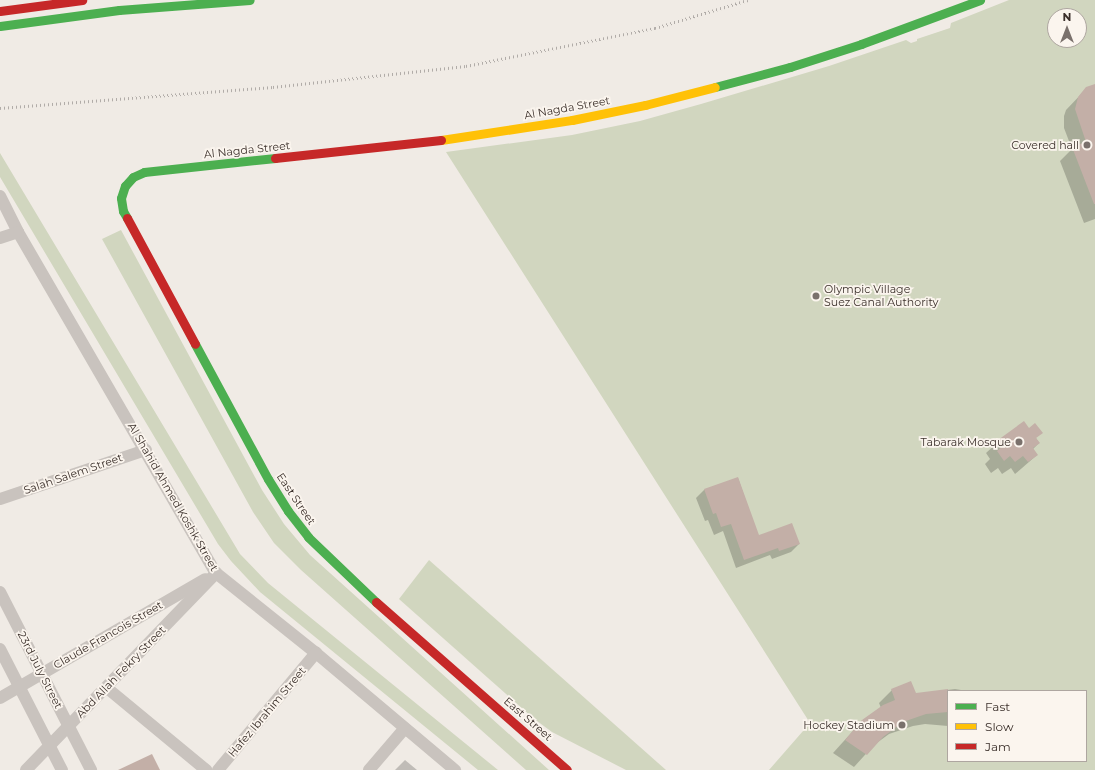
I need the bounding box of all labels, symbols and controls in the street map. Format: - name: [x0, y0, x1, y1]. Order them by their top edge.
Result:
- north arrow: [1047, 8, 1087, 48]
- text: N: [1063, 10, 1071, 24]
- street label: Al Nagda Street: [523, 94, 611, 122]
- place label: Covered hall: [1011, 138, 1079, 152]
- street label: Al Nagda Street: [203, 139, 291, 161]
- marker: Covered hall: [1082, 140, 1092, 150]
- place label: Olympic Village Suez Canal Authority: [824, 283, 938, 309]
- marker: Olympic Village Suez Canal Authority: [811, 291, 821, 301]
- street label: Al Shahid Ahmed Koshk Street: [125, 420, 221, 574]
- place label: Tabarak Mosque: [920, 435, 1011, 449]
- marker: Tabarak Mosque: [1014, 437, 1024, 447]
- street label: Salah Salem Street: [22, 451, 124, 497]
- street label: East Street: [274, 471, 318, 527]
- street label: Claude Francois Street: [51, 598, 165, 672]
- street label: Abd Allah Fekry Street: [74, 623, 168, 721]
- street label: 23rd July Street: [15, 629, 65, 711]
- street label: Hafez Ibrahim Street: [225, 664, 309, 760]
- legend: [947, 690, 1087, 762]
- street label: East Street: [501, 694, 555, 744]
- text: Fast: [985, 699, 1010, 714]
- place label: Hockey Stadium: [803, 718, 894, 732]
- text: Slow: [985, 719, 1014, 734]
- marker: Hockey Stadium: [897, 720, 907, 730]
- text: Jam: [985, 739, 1011, 754]

